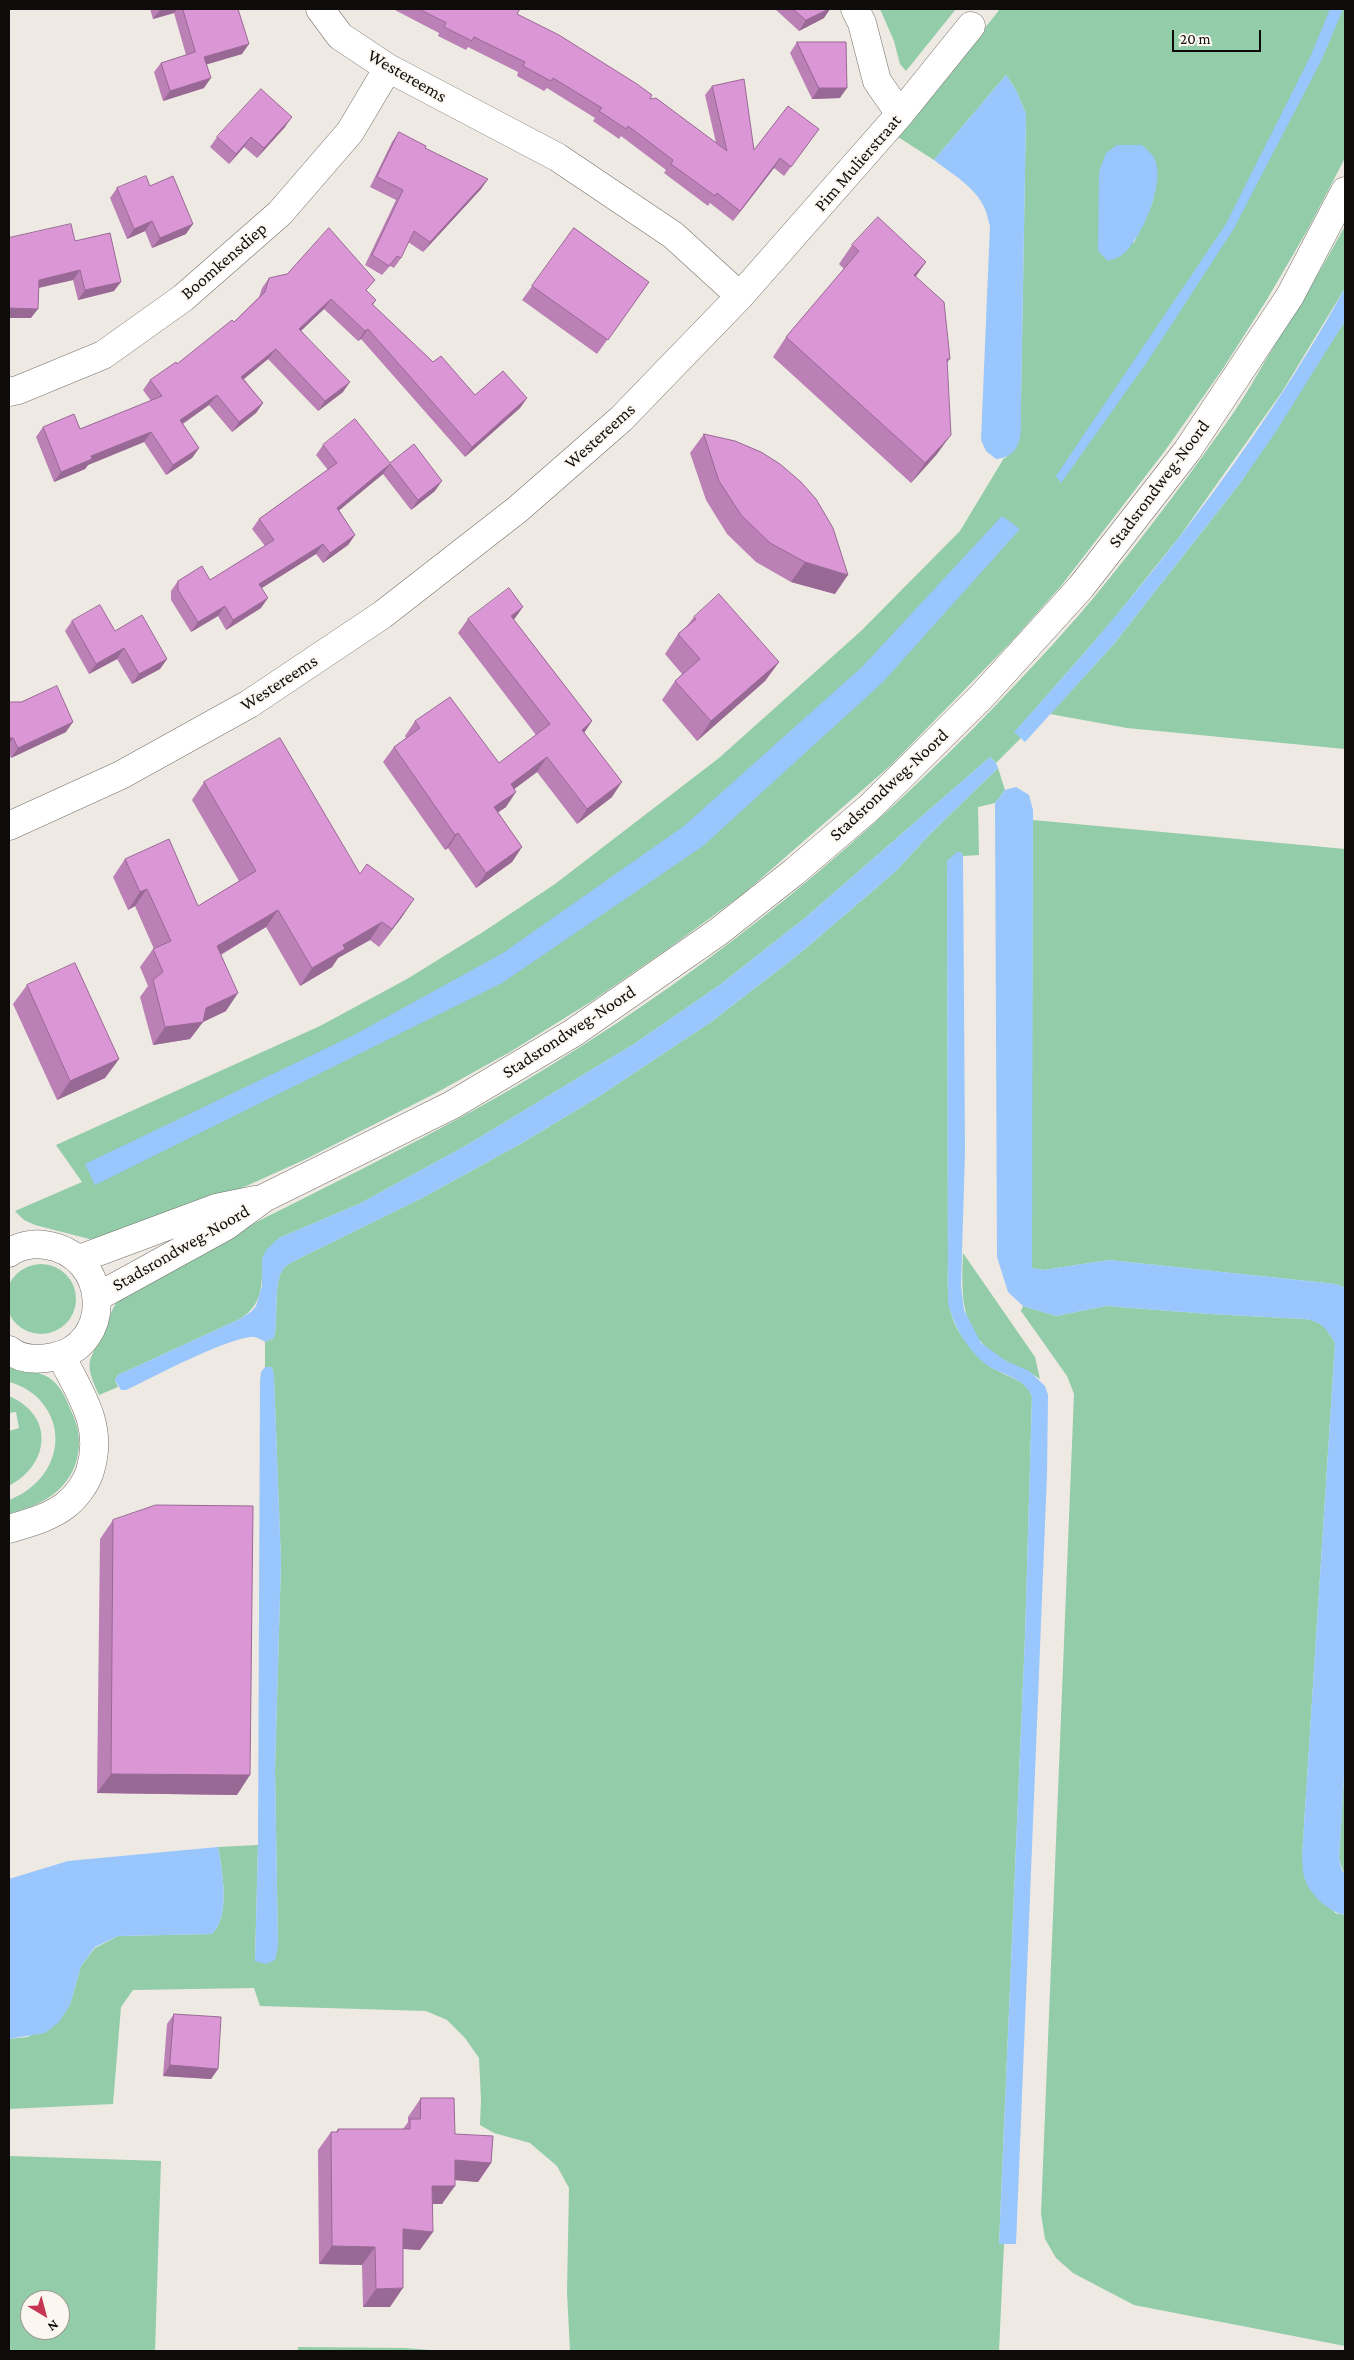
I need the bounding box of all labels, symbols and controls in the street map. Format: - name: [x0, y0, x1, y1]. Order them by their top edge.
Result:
- scale bar: [1174, 20, 1263, 52]
- text: 20 m: [1180, 31, 1211, 47]
- street label: Westereems: [364, 45, 450, 107]
- street label: Pim Mulierstraat: [810, 110, 906, 216]
- street label: Boomkensdiep: [177, 218, 271, 304]
- street label: Westereems: [560, 399, 640, 473]
- street label: Stadsrondweg-Noord: [1104, 416, 1214, 552]
- street label: Westereems: [236, 650, 322, 716]
- street label: Stadsrondweg-Noord: [825, 724, 953, 846]
- street label: Stadsrondweg-Noord: [498, 981, 640, 1083]
- street label: Stadsrondweg-Noord: [109, 1200, 253, 1296]
- north arrow: [20, 2290, 70, 2340]
- text: N: [45, 2317, 62, 2335]

